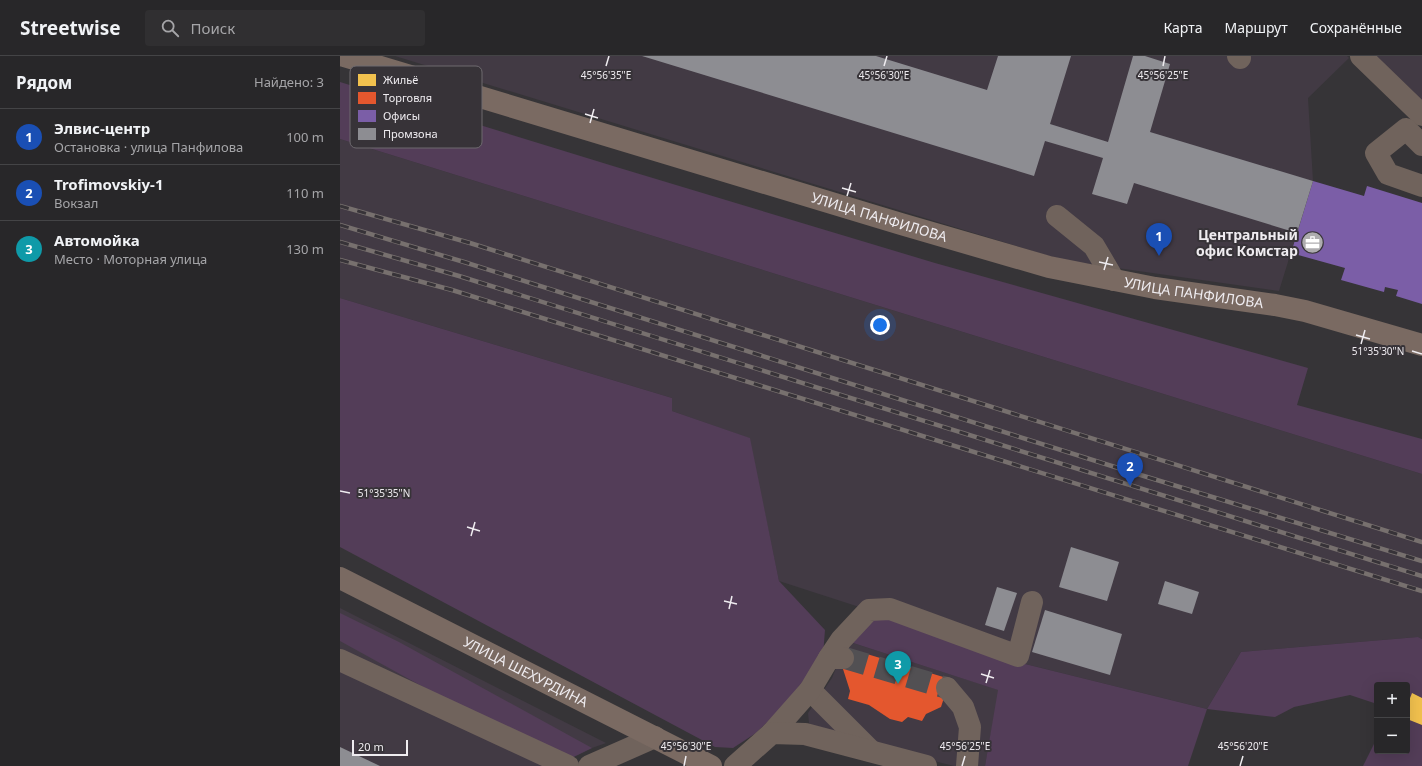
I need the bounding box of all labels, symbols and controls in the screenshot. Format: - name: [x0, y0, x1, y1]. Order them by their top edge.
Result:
- search box: [145, 10, 425, 46]
- text: Streetwise: [20, 15, 121, 41]
- icon: search: [159, 17, 181, 39]
- text: Поиск: [191, 18, 235, 38]
- text: Карта: [1163, 18, 1202, 37]
- text: Маршрут: [1224, 18, 1288, 37]
- text: Сохранённые: [1310, 18, 1402, 37]
- legend: [350, 66, 482, 148]
- text: 45°56'35"E: [581, 68, 631, 82]
- text: 45°56'30"E: [859, 68, 909, 82]
- text: 45°56'25"E: [1138, 68, 1188, 82]
- text: Рядом: [16, 71, 72, 94]
- text: Жильё: [383, 72, 418, 87]
- text: Найдено: 3: [254, 73, 324, 91]
- text: Торговля: [383, 90, 432, 105]
- text: Офисы: [383, 108, 420, 123]
- text: Элвис-центр: [54, 118, 150, 138]
- text: Промзона: [383, 126, 438, 141]
- text: 1: [25, 128, 33, 146]
- text: 100 m: [286, 128, 324, 146]
- text: Остановка · улица Панфилова: [54, 138, 243, 156]
- text: Trofimovskiy-1: [54, 174, 164, 194]
- text: 2: [25, 184, 33, 202]
- text: 110 m: [286, 184, 324, 202]
- street label: УЛИЦА ПАНФИЛОВА: [809, 188, 950, 246]
- text: Вокзал: [54, 194, 98, 212]
- pin: 1: [1146, 223, 1172, 256]
- place label: Центральный офис Комстар: [1196, 225, 1298, 260]
- text: Автомойка: [54, 230, 140, 250]
- office icon: Центральный офис Комстар: [1300, 230, 1326, 256]
- text: 3: [25, 240, 33, 258]
- text: 130 m: [286, 240, 324, 258]
- text: Место · Моторная улица: [54, 250, 207, 268]
- street label: УЛИЦА ПАНФИЛОВА: [1122, 272, 1265, 312]
- your location: [870, 315, 890, 335]
- text: 51°35'30"N: [1352, 344, 1404, 358]
- pin: 2: [1117, 453, 1143, 486]
- text: 51°35'35"N: [358, 486, 410, 500]
- street label: УЛИЦА ШЕХУРДИНА: [460, 632, 592, 711]
- pin: 3: [885, 651, 911, 684]
- map controls: [1374, 682, 1410, 754]
- button: +: [1374, 682, 1410, 718]
- button: −: [1374, 718, 1410, 754]
- scale bar: [352, 738, 408, 757]
- text: 20 m: [358, 739, 384, 754]
- text: 45°56'30"E: [661, 739, 711, 753]
- text: 45°56'25"E: [940, 739, 990, 753]
- text: 45°56'20"E: [1218, 739, 1268, 753]

